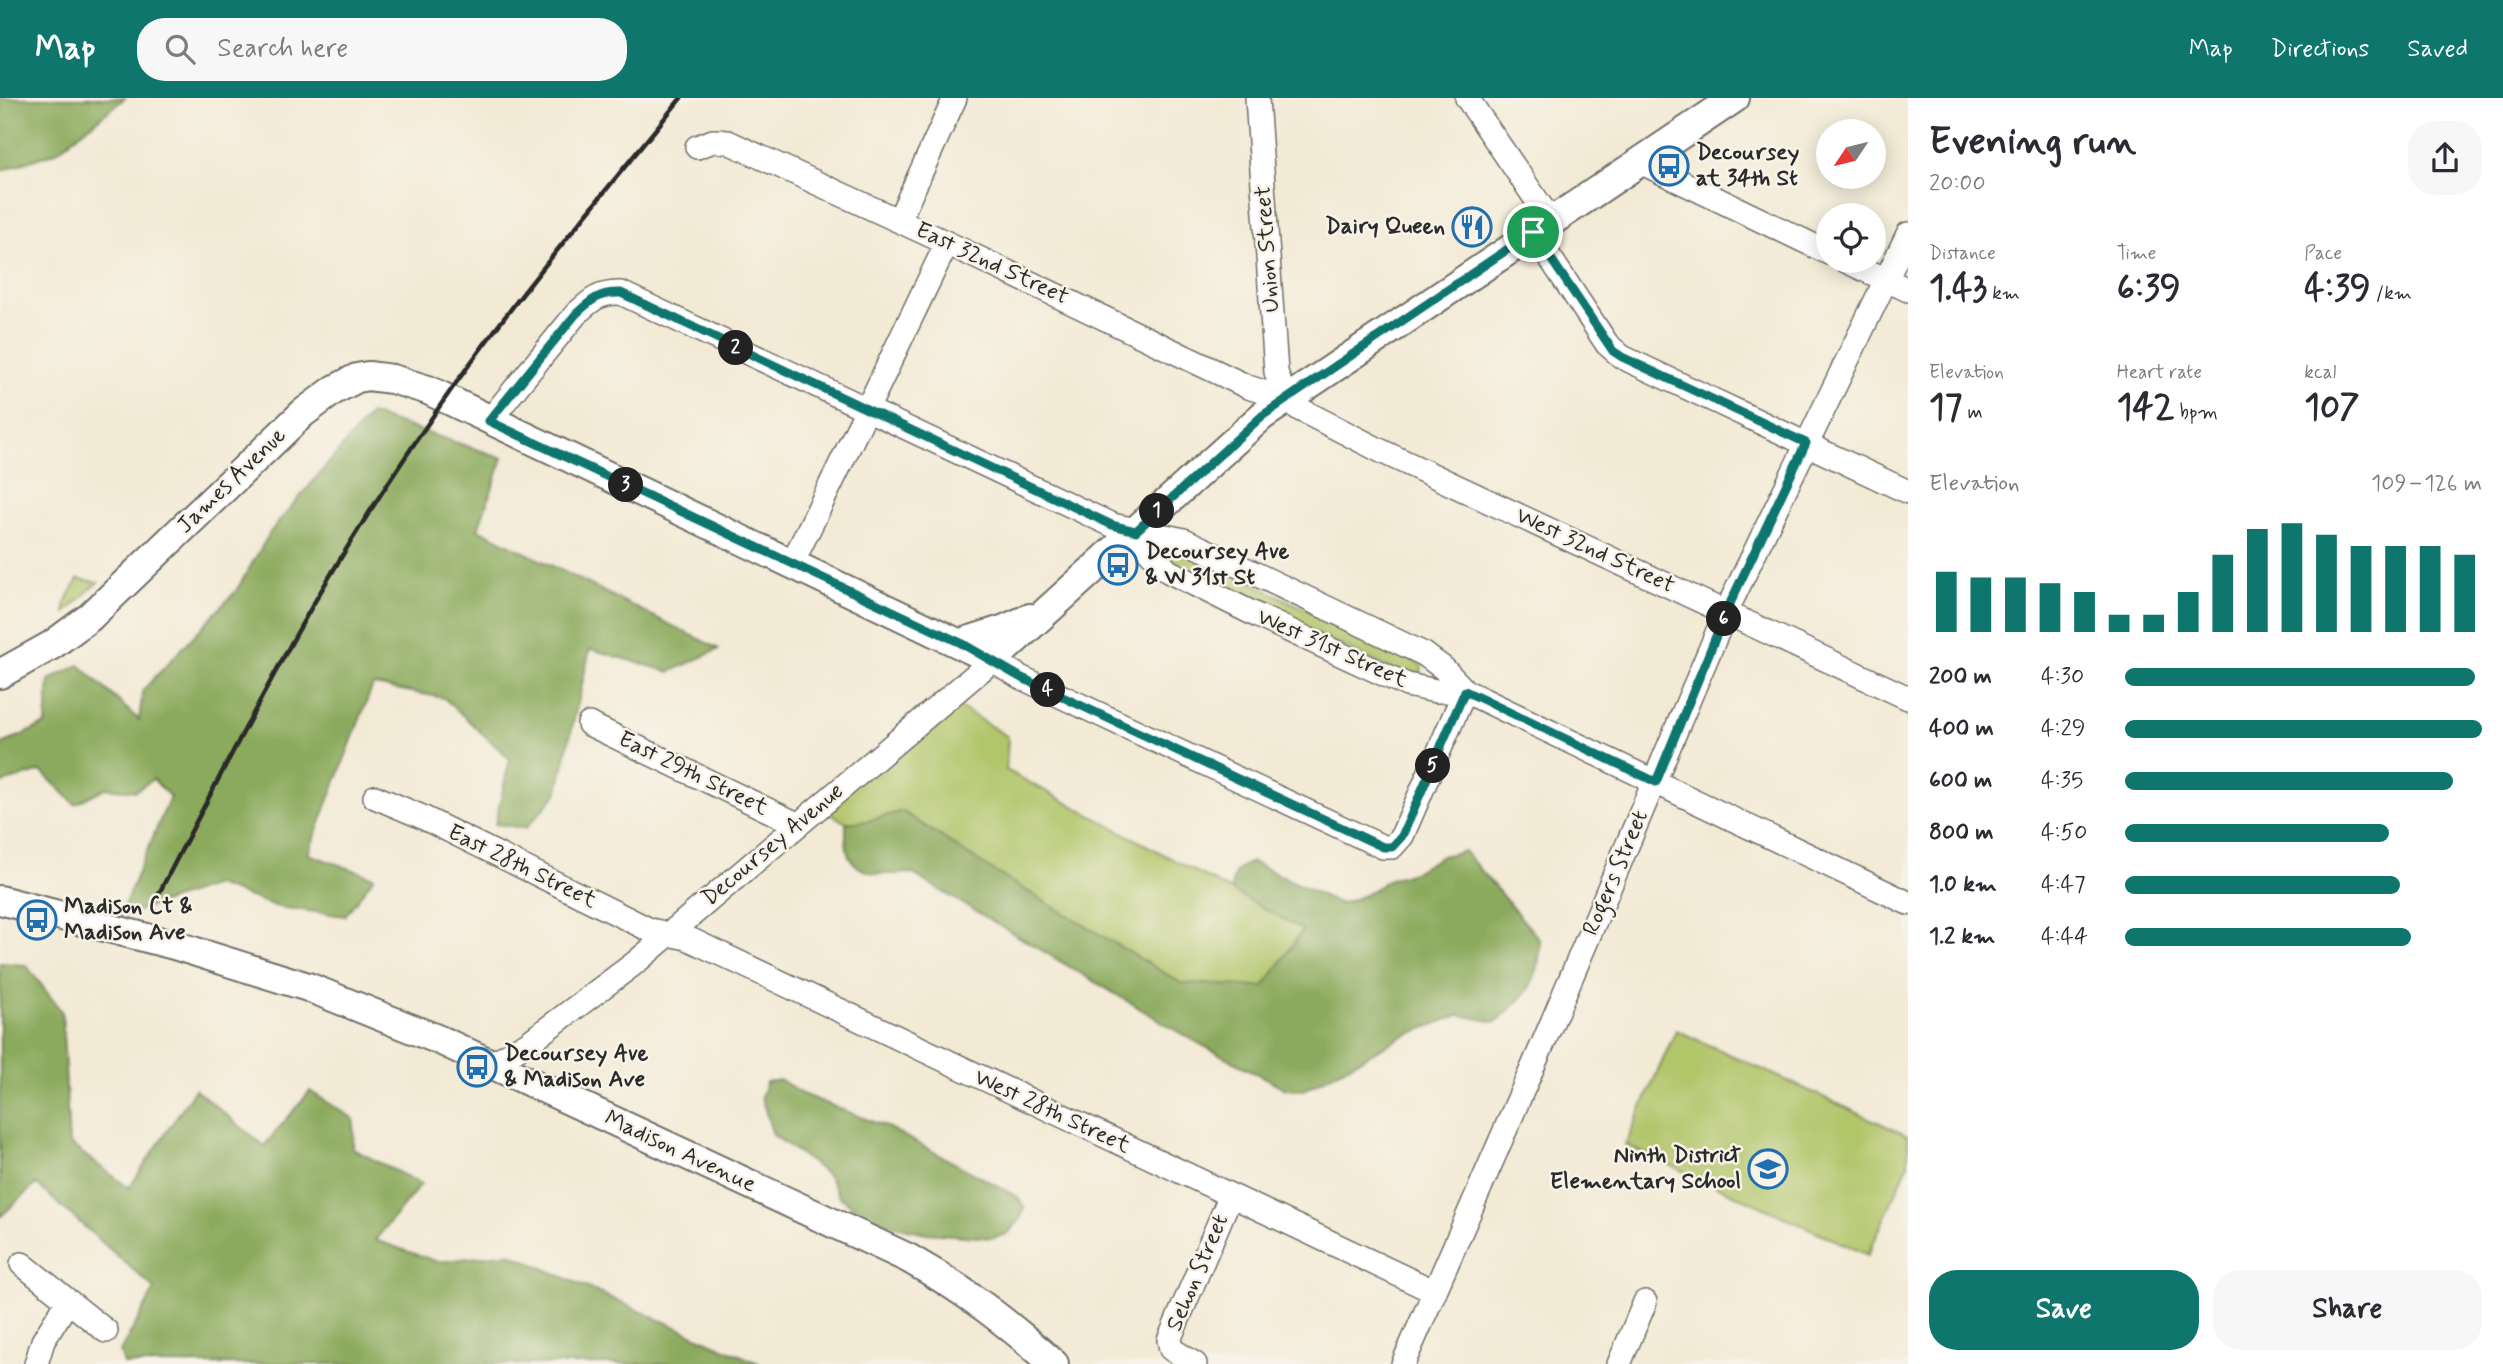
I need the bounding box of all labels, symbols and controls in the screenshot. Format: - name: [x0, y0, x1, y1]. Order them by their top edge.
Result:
- search box: [137, 18, 627, 81]
- text: Map: [35, 27, 95, 71]
- icon: search: [161, 30, 199, 68]
- text: Search here: [217, 32, 348, 66]
- text: Map: [2189, 34, 2233, 65]
- text: Directions: [2271, 34, 2369, 65]
- text: Saved: [2407, 34, 2468, 65]
- text: Evening run: [1929, 118, 2136, 167]
- north arrow: [1816, 119, 1886, 189]
- map controls: [1816, 119, 1886, 273]
- button: share: [2408, 121, 2482, 195]
- place label: Decoursey at 34th St: [1696, 138, 1799, 194]
- bus stop icon: Decoursey at 34th St: [1648, 145, 1690, 187]
- text: 20:00: [1929, 169, 1986, 199]
- street label: Union Street: [1249, 184, 1287, 313]
- pin: [1503, 202, 1563, 262]
- button: locate: [1816, 203, 1886, 273]
- restaurant icon: Dairy Queen: [1451, 206, 1493, 248]
- place label: Dairy Queen: [1325, 212, 1445, 242]
- icon: arrive: [1514, 213, 1552, 251]
- street label: East 32nd Street: [911, 215, 1074, 313]
- text: Distance: [1929, 241, 1996, 266]
- text: Time: [2117, 241, 2156, 266]
- text: Pace: [2304, 241, 2342, 266]
- text: 1.43: [1929, 266, 1987, 312]
- text: 6:39: [2117, 266, 2181, 312]
- text: 4:39: [2304, 266, 2371, 312]
- text: km: [1987, 281, 2020, 306]
- text: /km: [2371, 281, 2412, 306]
- pin: 2: [718, 330, 754, 366]
- text: 2: [731, 335, 740, 360]
- text: Elevation: [1929, 360, 2004, 385]
- text: Heart rate: [2117, 360, 2202, 385]
- text: kcal: [2304, 360, 2336, 385]
- text: 17: [1929, 385, 1962, 431]
- text: 142: [2117, 385, 2174, 431]
- text: 107: [2304, 385, 2360, 431]
- text: m: [1962, 400, 1983, 425]
- text: bpm: [2174, 400, 2218, 425]
- street label: James Avenue: [171, 421, 293, 541]
- pin: 3: [608, 468, 644, 502]
- text: Elevation: [1929, 469, 2020, 499]
- text: 109–126 m: [2371, 469, 2482, 499]
- text: 3: [621, 472, 630, 497]
- pin: 1: [1140, 494, 1174, 528]
- text: 1: [1152, 498, 1161, 523]
- street label: West 32nd Street: [1511, 501, 1680, 601]
- place label: Decoursey Ave & W 31st St: [1145, 537, 1290, 593]
- bus stop icon: Decoursey Ave & W 31st St: [1097, 544, 1139, 586]
- street label: West 31st Street: [1252, 602, 1412, 696]
- pin: 6: [1706, 602, 1742, 636]
- text: 6: [1719, 606, 1728, 631]
- text: 200 m: [1929, 662, 1992, 692]
- text: 4:30: [2041, 662, 2084, 692]
- pin: 4: [1030, 672, 1066, 708]
- text: 4: [1042, 677, 1053, 702]
- text: 400 m: [1929, 714, 1994, 744]
- text: 4:29: [2041, 714, 2086, 744]
- street label: East 29th Street: [613, 725, 773, 823]
- pin: 5: [1416, 748, 1450, 784]
- text: 5: [1427, 753, 1438, 778]
- text: 600 m: [1929, 766, 1992, 796]
- text: 4:35: [2041, 766, 2083, 796]
- street label: Decoursey Avenue: [696, 777, 850, 913]
- street label: Rogers Street: [1576, 806, 1658, 941]
- street label: East 28th Street: [443, 818, 602, 916]
- text: 800 m: [1929, 818, 1993, 848]
- text: 4:50: [2041, 818, 2087, 848]
- text: 1.0 km: [1929, 870, 1997, 900]
- text: 4:47: [2041, 870, 2085, 900]
- place label: Madison Ct & Madison Ave: [64, 892, 193, 948]
- bus stop icon: Madison Ct & Madison Ave: [16, 899, 58, 941]
- text: 1.2 km: [1929, 922, 1995, 952]
- text: 4:44: [2041, 922, 2088, 952]
- place label: Decoursey Ave & Madison Ave: [504, 1039, 649, 1095]
- bus stop icon: Decoursey Ave & Madison Ave: [456, 1046, 498, 1088]
- street label: West 28th Street: [969, 1063, 1135, 1161]
- street label: Madison Avenue: [599, 1104, 761, 1200]
- place label: Ninth District Elementary School: [1550, 1141, 1742, 1197]
- school or university icon: Ninth District Elementary School: [1747, 1148, 1789, 1190]
- street label: Sehon Street: [1160, 1210, 1236, 1336]
- button: Save: [1929, 1270, 2199, 1350]
- button: Share: [2213, 1270, 2482, 1350]

